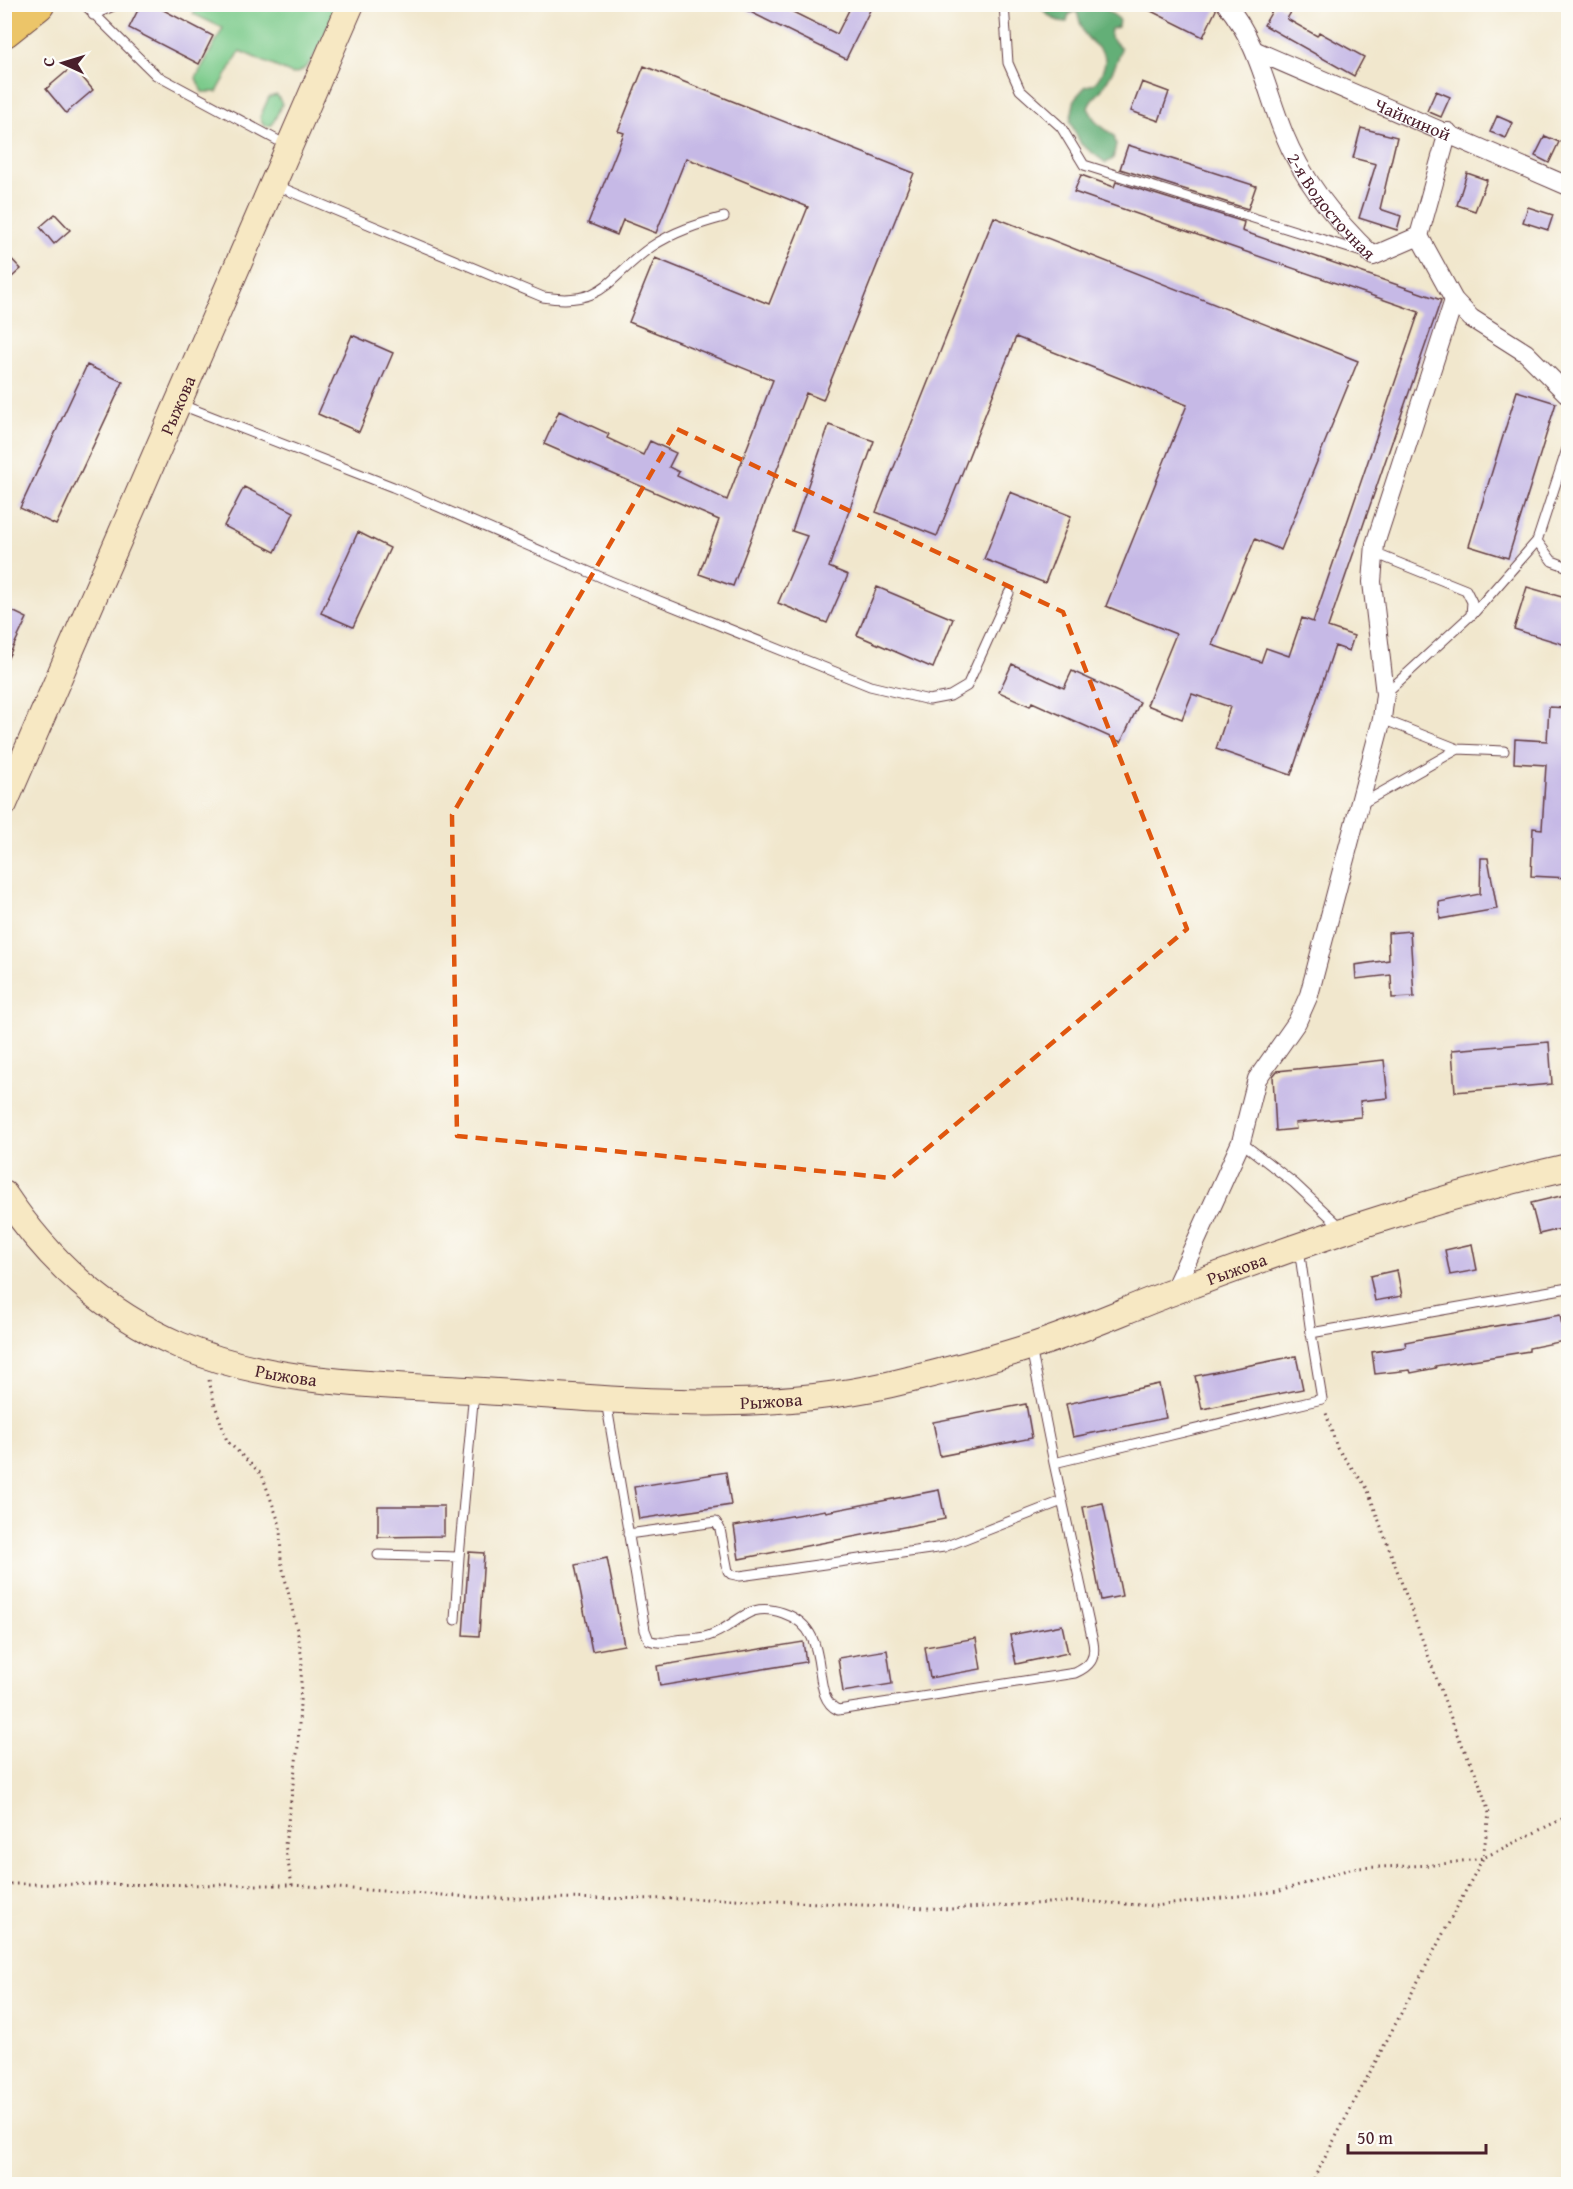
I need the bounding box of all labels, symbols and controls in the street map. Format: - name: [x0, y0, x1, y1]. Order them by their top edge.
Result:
- north arrow: [33, 33, 93, 93]
- text: С: [36, 57, 60, 67]
- street label: Чайкиной: [1371, 90, 1456, 147]
- street label: 2-я Водосточная: [1281, 148, 1382, 266]
- street label: Рыжова: [152, 371, 202, 439]
- street label: Рыжова: [1203, 1245, 1271, 1292]
- street label: Рыжова: [253, 1356, 319, 1393]
- street label: Рыжова: [740, 1385, 804, 1415]
- scale bar: [1348, 2117, 1486, 2155]
- text: 50 m: [1357, 2124, 1393, 2151]

